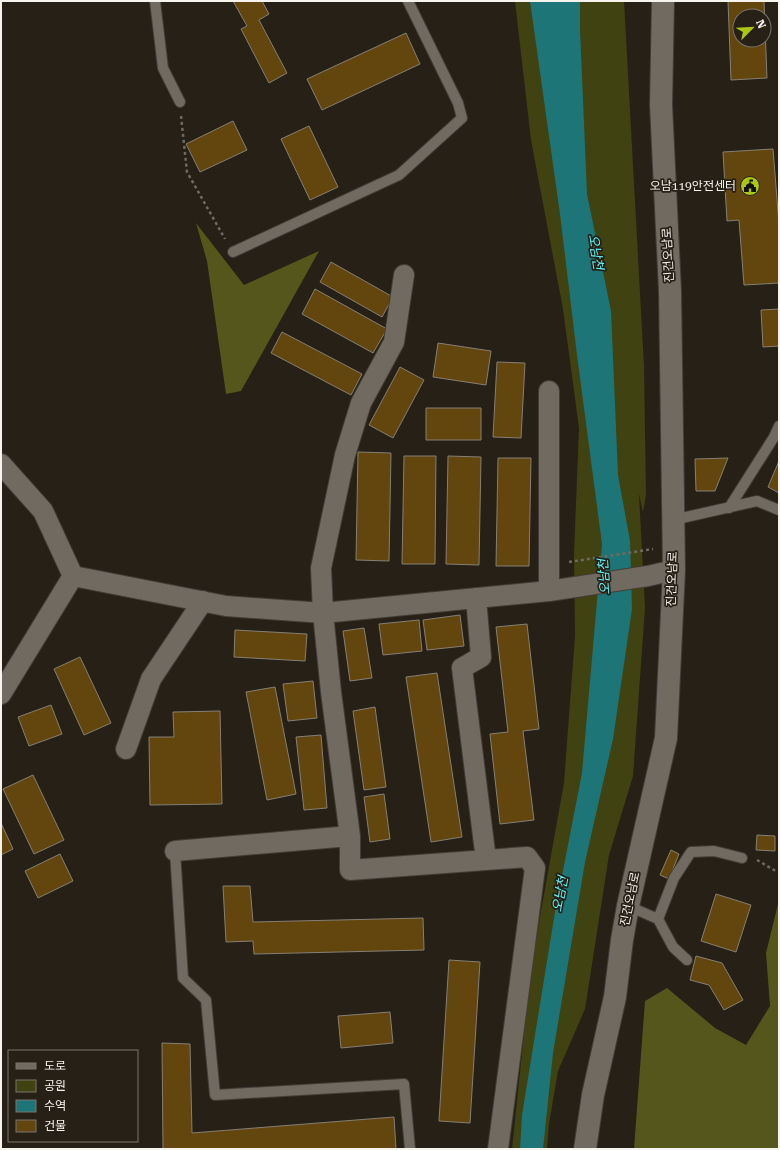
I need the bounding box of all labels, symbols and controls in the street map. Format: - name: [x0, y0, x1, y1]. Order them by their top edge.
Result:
- north arrow: [732, 8, 772, 48]
- text: N: [753, 18, 769, 31]
- public building icon: 오남119안전센터: [739, 175, 761, 197]
- place label: 오남119안전센터: [650, 179, 736, 193]
- street label: 진건오남로: [660, 227, 676, 283]
- water label: 오남천: [586, 233, 606, 272]
- street label: 진건오남로: [664, 551, 680, 607]
- water label: 오남천: [595, 558, 613, 595]
- street label: 진건오남로: [617, 871, 643, 927]
- water label: 오남천: [549, 874, 571, 913]
- legend: [8, 1050, 138, 1142]
- text: 도로: [44, 1059, 66, 1073]
- text: 공원: [44, 1079, 66, 1093]
- text: 수역: [44, 1099, 66, 1113]
- text: 건물: [44, 1119, 66, 1133]

